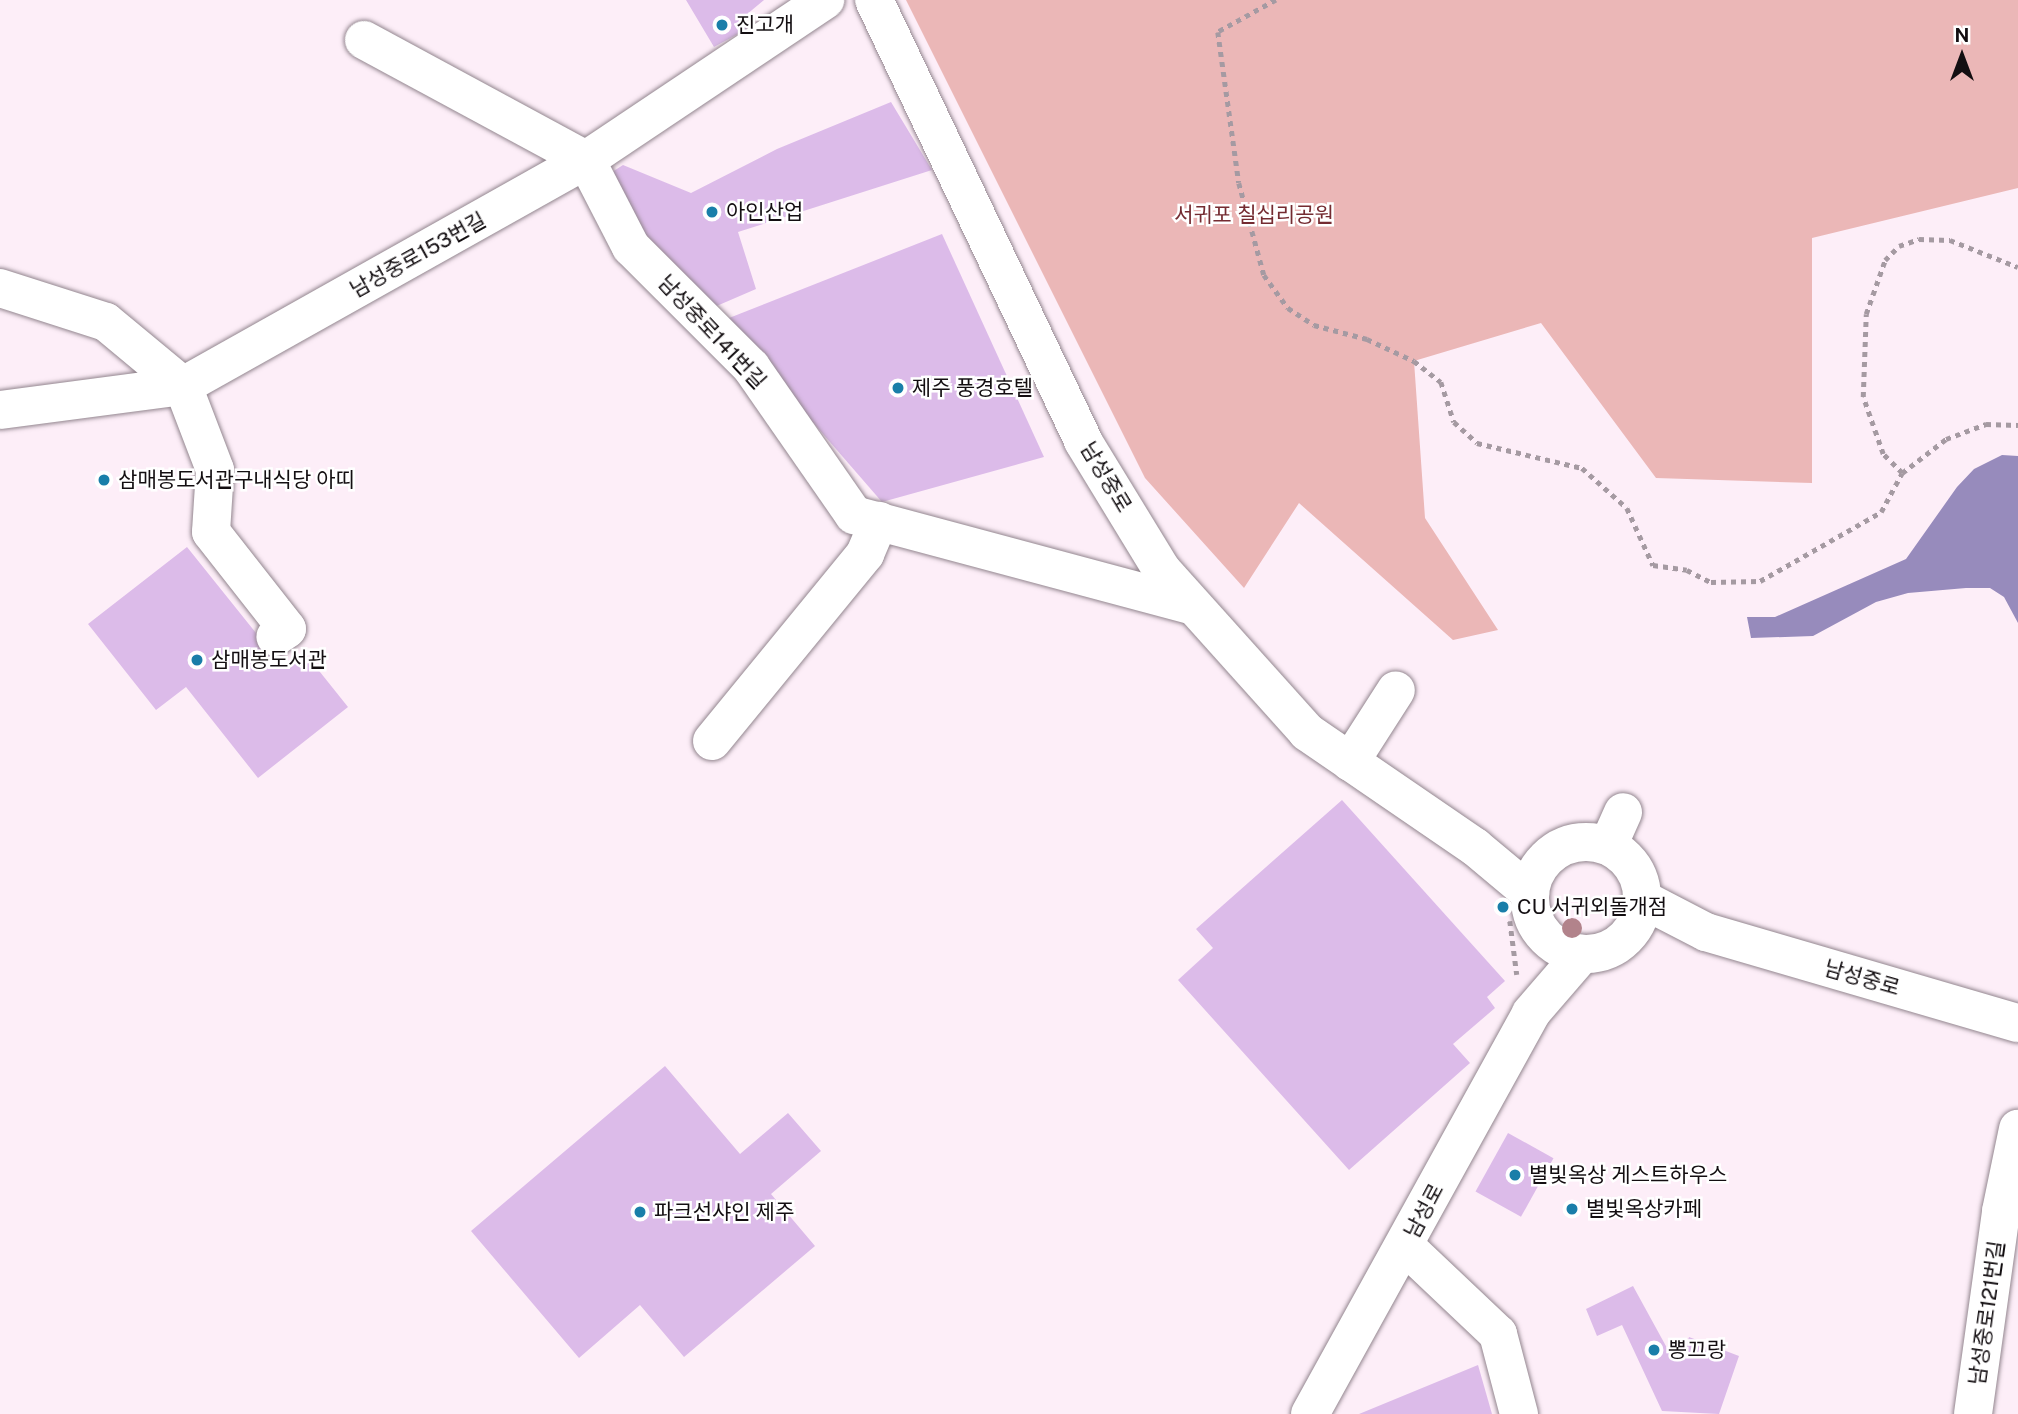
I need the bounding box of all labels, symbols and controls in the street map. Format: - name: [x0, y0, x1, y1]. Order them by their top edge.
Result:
- place label: 진고개: [736, 12, 794, 38]
- marker: 진고개: [714, 17, 730, 33]
- north arrow: [1927, 21, 1997, 91]
- text: N: [1955, 24, 1969, 46]
- place label: 아인산업: [726, 199, 803, 225]
- park label: 서귀포 칠십리공원: [1174, 202, 1334, 228]
- marker: 아인산업: [704, 204, 720, 220]
- street label: 남성중로153번길: [346, 207, 490, 303]
- street label: 남성중로141번길: [653, 270, 771, 394]
- place label: 제주 풍경호텔: [912, 375, 1033, 401]
- marker: 제주 풍경호텔: [890, 380, 906, 396]
- street label: 남성중로: [1075, 437, 1137, 517]
- place label: 삼매봉도서관구내식당 아띠: [118, 467, 355, 493]
- marker: 삼매봉도서관구내식당 아띠: [96, 472, 112, 488]
- place label: 삼매봉도서관: [211, 647, 327, 673]
- marker: 삼매봉도서관: [189, 652, 205, 668]
- place label: CU 서귀외돌개점: [1517, 894, 1667, 920]
- marker: CU 서귀외돌개점: [1495, 899, 1511, 915]
- street label: 남성중로: [1821, 955, 1903, 1001]
- place label: 별빛옥상 게스트하우스: [1529, 1162, 1727, 1188]
- marker: 별빛옥상 게스트하우스: [1507, 1167, 1523, 1183]
- street label: 남성로: [1399, 1179, 1449, 1243]
- place label: 별빛옥상카페: [1586, 1196, 1702, 1222]
- place label: 파크선샤인 제주: [654, 1199, 794, 1225]
- marker: 별빛옥상카페: [1564, 1201, 1580, 1217]
- marker: 파크선샤인 제주: [632, 1204, 648, 1220]
- street label: 남성중로121번길: [1964, 1239, 2010, 1387]
- place label: 뽕끄랑: [1668, 1337, 1726, 1363]
- marker: 뽕끄랑: [1646, 1342, 1662, 1358]

